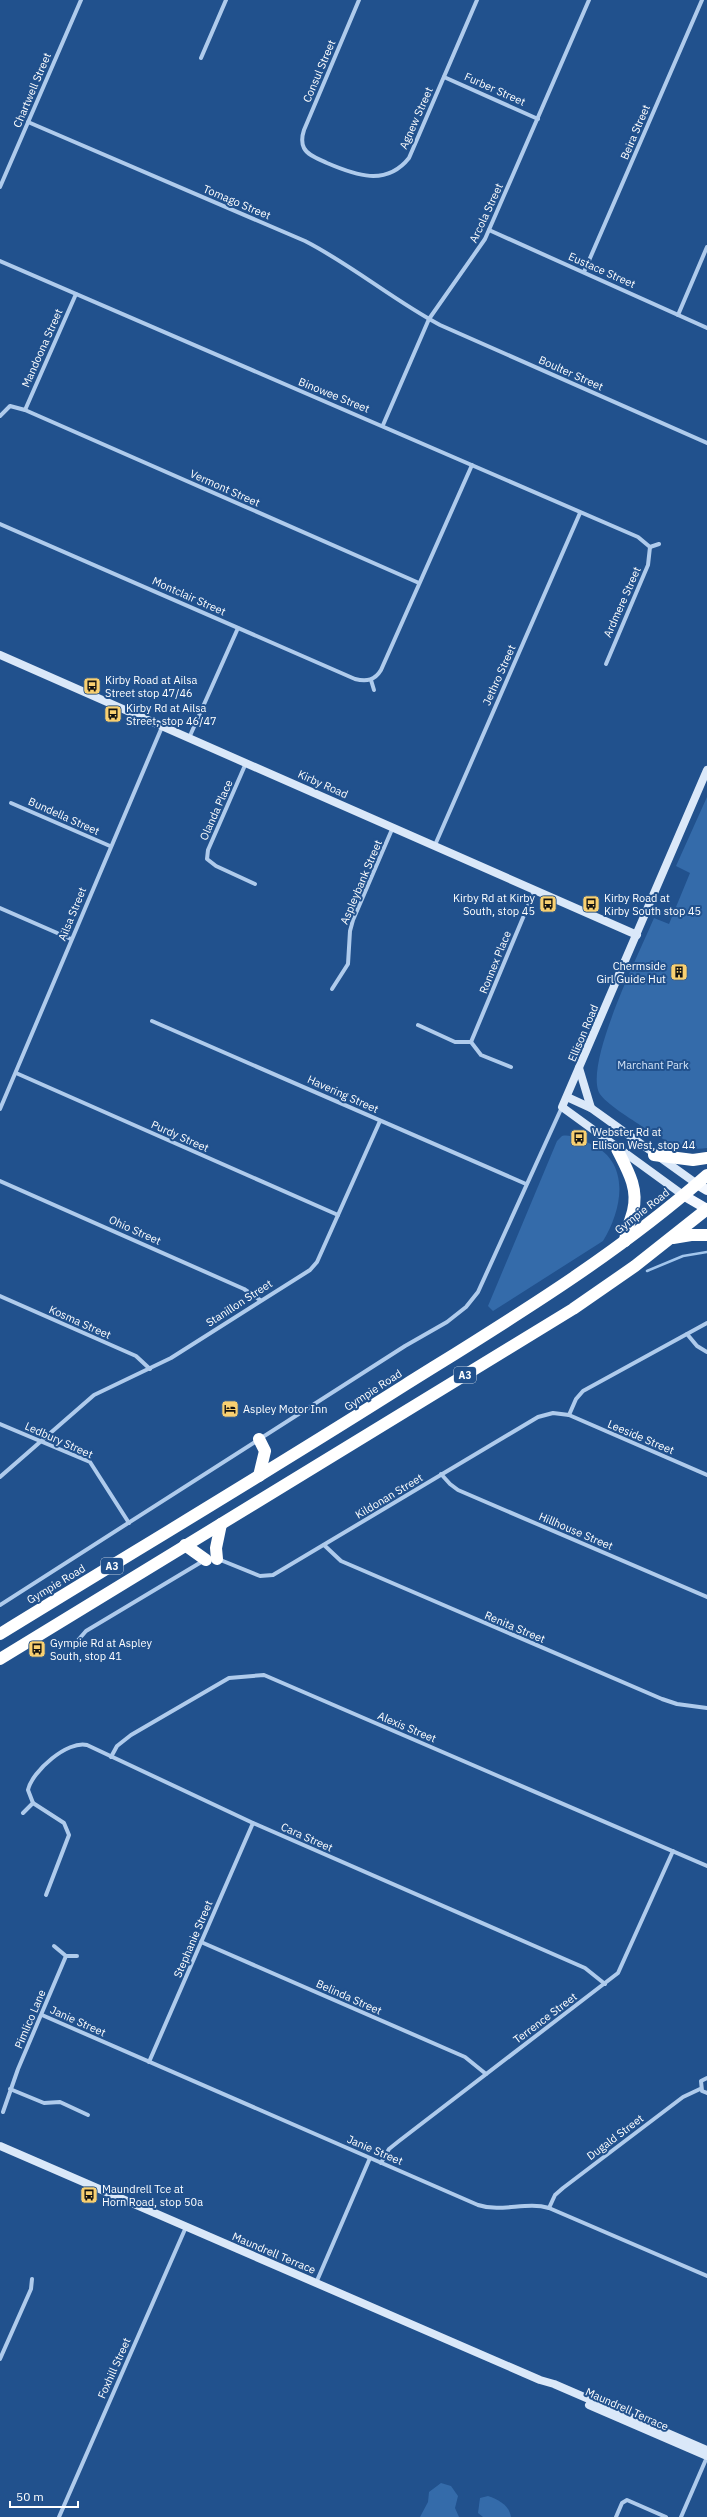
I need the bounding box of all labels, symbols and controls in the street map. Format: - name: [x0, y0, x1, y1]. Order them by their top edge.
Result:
- street label: Consul Street: [300, 37, 339, 104]
- street label: Chartwell Street: [10, 50, 54, 130]
- street label: Furber Street: [462, 69, 528, 109]
- street label: Agnew Street: [396, 85, 436, 151]
- street label: Beira Street: [617, 102, 653, 162]
- street label: Arcola Street: [466, 181, 506, 245]
- street label: Tomago Street: [201, 182, 273, 223]
- street label: Eustace Street: [566, 249, 638, 291]
- street label: Mandoona Street: [18, 306, 66, 390]
- street label: Boulter Street: [537, 353, 606, 394]
- street label: Binowee Street: [296, 374, 372, 416]
- street label: Vermont Street: [188, 466, 262, 510]
- street label: Ardmere Street: [600, 564, 644, 639]
- street label: Montclair Street: [150, 574, 228, 619]
- street label: Jethro Street: [479, 642, 519, 707]
- place label: Kirby Road at Ailsa Street stop 47/46: [105, 673, 198, 700]
- bus stop icon: Kirby Road at Ailsa Street stop 47/46: [82, 676, 102, 696]
- place label: Kirby Rd at Ailsa Street, stop 46/47: [126, 701, 217, 728]
- bus stop icon: Kirby Rd at Ailsa Street, stop 46/47: [103, 704, 123, 724]
- street label: Kirby Road: [296, 767, 350, 801]
- street label: Olanda Place: [196, 778, 236, 842]
- street label: Bundella Street: [26, 794, 102, 838]
- street label: Aspleybank Street: [337, 838, 385, 926]
- street label: Ailsa Street: [55, 885, 89, 943]
- place label: Kirby Rd at Kirby South, stop 45: [453, 891, 536, 918]
- place label: Kirby Road at Kirby South stop 45: [604, 891, 701, 918]
- bus stop icon: Kirby Rd at Kirby South, stop 45: [538, 894, 558, 914]
- bus stop icon: Kirby Road at Kirby South stop 45: [581, 894, 601, 914]
- street label: Ronnex Place: [476, 928, 514, 996]
- place label: Chermside Girl Guide Hut: [596, 959, 666, 986]
- building icon: Chermside Girl Guide Hut: [669, 962, 689, 982]
- street label: Ellison Road: [565, 1002, 601, 1064]
- park label: Marchant Park: [617, 1058, 689, 1072]
- street label: Havering Street: [305, 1072, 381, 1116]
- street label: Purdy Street: [149, 1117, 211, 1155]
- place label: Webster Rd at Ellison West, stop 44: [592, 1125, 696, 1152]
- bus stop icon: Webster Rd at Ellison West, stop 44: [569, 1128, 589, 1148]
- street label: Gympie Road: [612, 1185, 672, 1237]
- street label: Ohio Street: [107, 1212, 163, 1248]
- street label: Stanillon Street: [203, 1276, 275, 1330]
- street label: Kosma Street: [47, 1302, 113, 1342]
- street label: Gympie Road: [342, 1366, 404, 1414]
- road number: A3: [454, 1367, 476, 1383]
- hotel icon: Aspley Motor Inn: [220, 1399, 240, 1419]
- place label: Aspley Motor Inn: [243, 1402, 327, 1416]
- street label: Leeside Street: [606, 1417, 676, 1457]
- street label: Ledbury Street: [23, 1419, 95, 1461]
- street label: Kildonan Street: [353, 1470, 425, 1522]
- street label: Hillhouse Street: [537, 1509, 615, 1553]
- road number: A3: [101, 1558, 123, 1574]
- street label: Gympie Road: [24, 1561, 88, 1607]
- street label: Renita Street: [483, 1608, 548, 1646]
- place label: Gympie Rd at Aspley South, stop 41: [50, 1636, 152, 1663]
- bus stop icon: Gympie Rd at Aspley South, stop 41: [27, 1639, 47, 1659]
- street label: Alexis Street: [376, 1708, 439, 1746]
- street label: Cara Street: [279, 1819, 335, 1855]
- street label: Stephanie Street: [170, 1898, 216, 1980]
- street label: Belinda Street: [314, 1976, 384, 2018]
- street label: Pimlico Lane: [11, 1987, 49, 2051]
- street label: Terrence Street: [510, 1989, 580, 2047]
- street label: Janie Street: [48, 2003, 108, 2040]
- street label: Dugald Street: [584, 2111, 646, 2163]
- street label: Janie Street: [345, 2132, 405, 2168]
- place label: Maundrell Tce at Horn Road, stop 50a: [102, 2182, 203, 2209]
- bus stop icon: Maundrell Tce at Horn Road, stop 50a: [79, 2185, 99, 2205]
- street label: Maundrell Terrace: [230, 2229, 318, 2277]
- street label: Foxhill Street: [94, 2335, 134, 2401]
- street label: Maundrell Terrace: [583, 2384, 671, 2434]
- scale bar: [10, 2483, 78, 2509]
- text: 50 m: [16, 2489, 44, 2504]

